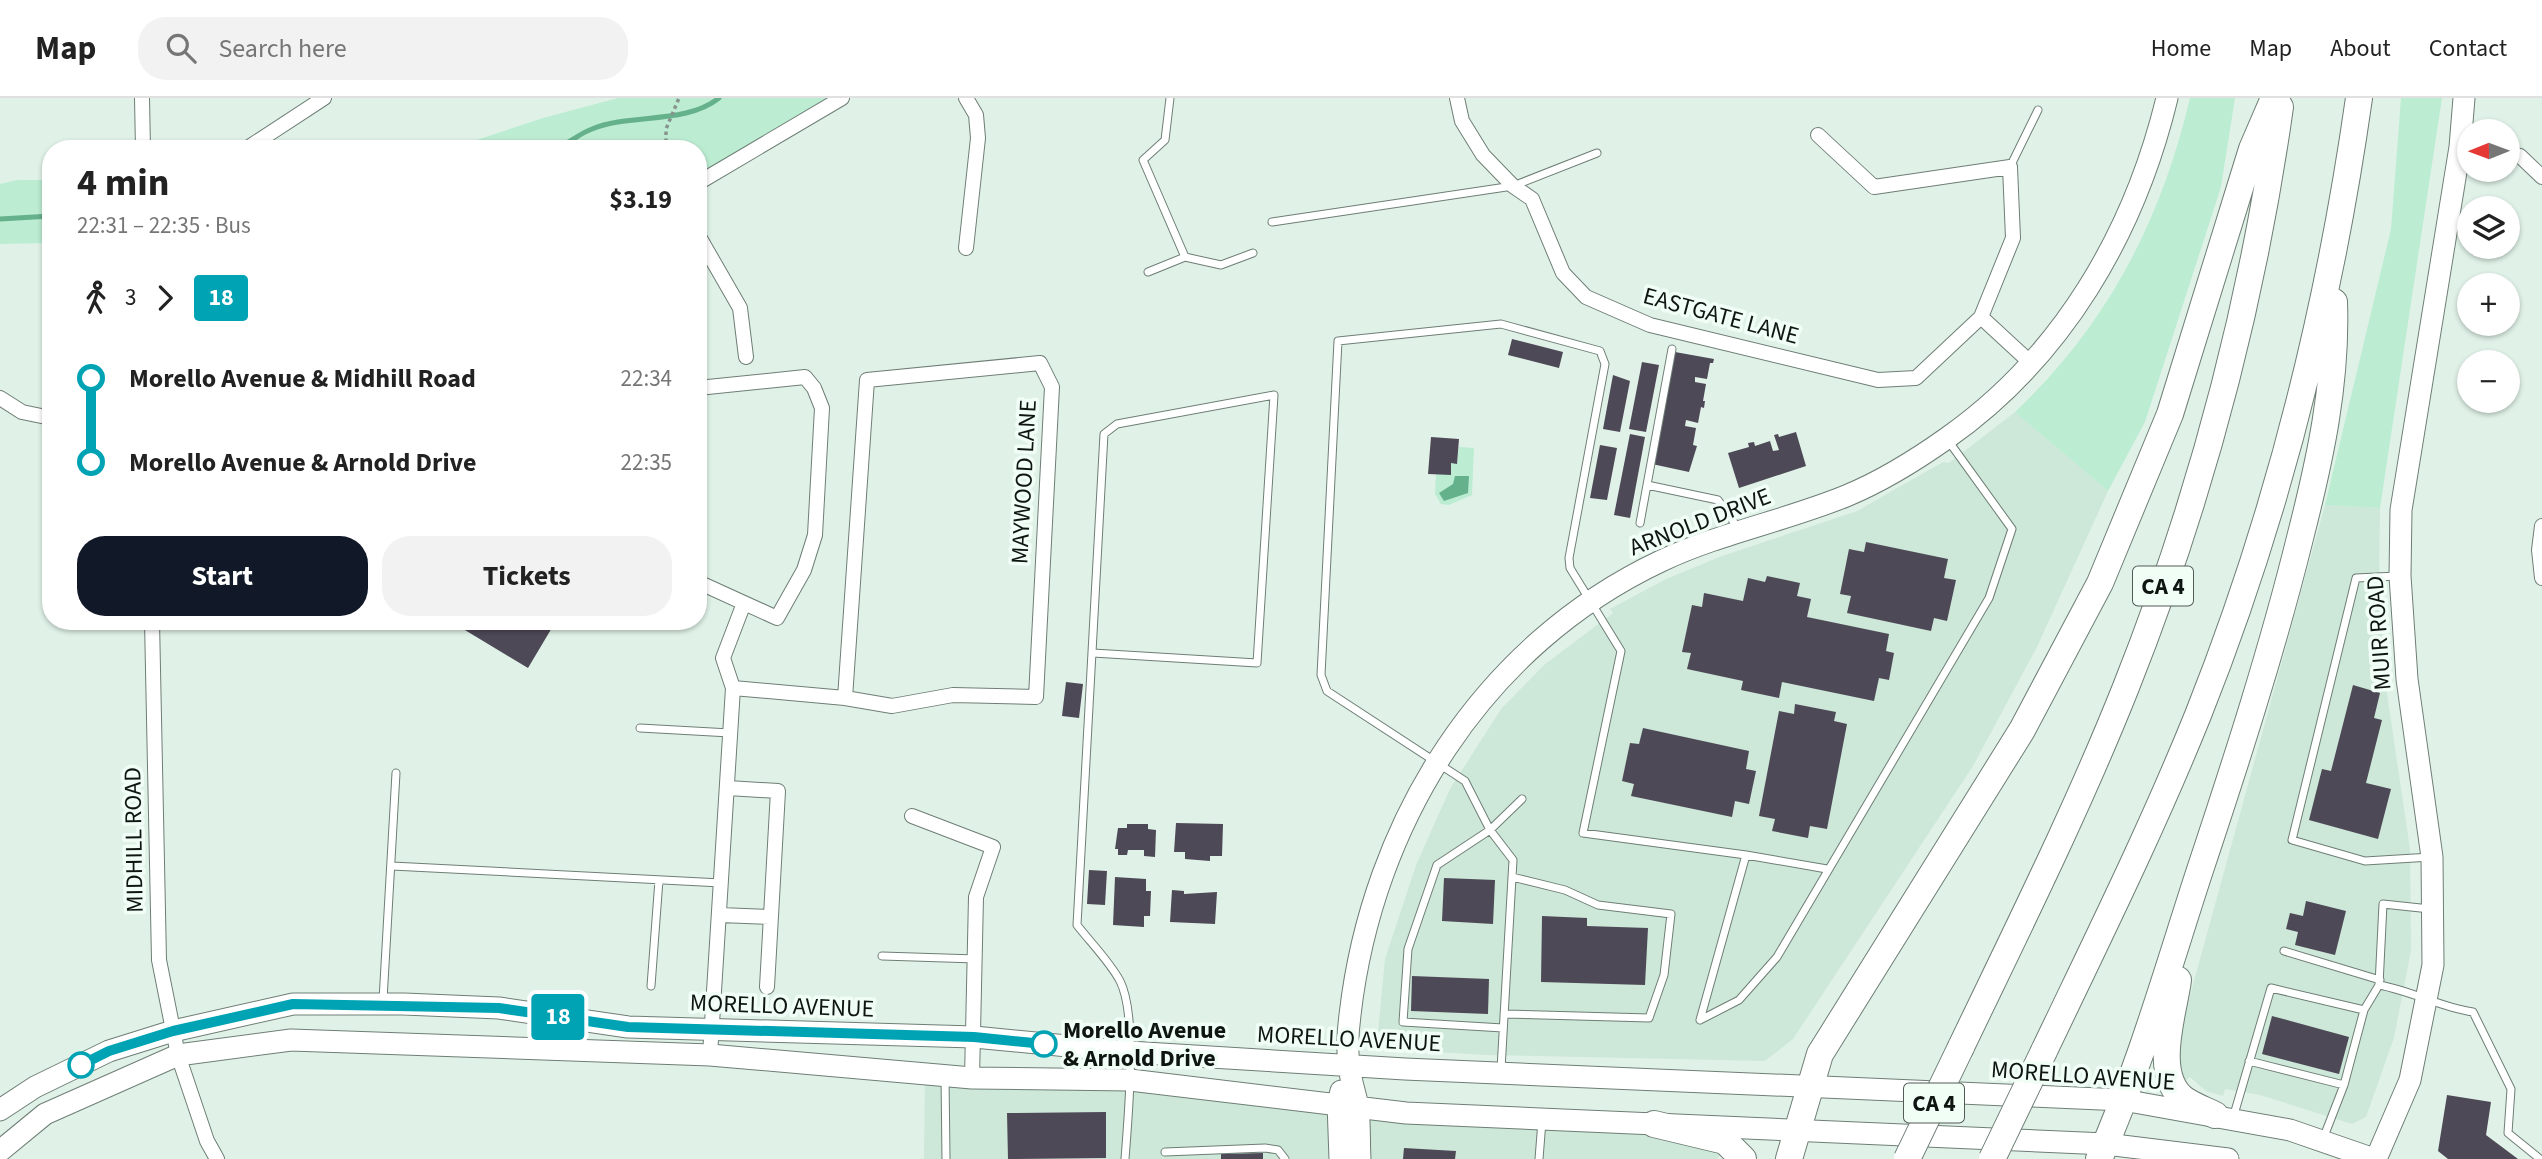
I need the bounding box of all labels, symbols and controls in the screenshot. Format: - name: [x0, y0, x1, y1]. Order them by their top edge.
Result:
- search box: [138, 17, 628, 80]
- text: Map: [35, 25, 96, 72]
- icon: search: [162, 29, 200, 67]
- text: Search here: [218, 30, 347, 67]
- text: Home: [2151, 31, 2211, 66]
- text: Map: [2249, 31, 2292, 66]
- text: About: [2330, 31, 2391, 66]
- text: Contact: [2429, 31, 2507, 66]
- north arrow: [2457, 119, 2520, 182]
- map controls: [2457, 119, 2520, 413]
- text: 4 min: [77, 156, 169, 210]
- text: $3.19: [609, 181, 672, 218]
- button: layers: [2457, 196, 2520, 259]
- text: 22:31 – 22:35 · Bus: [77, 209, 251, 242]
- button: +: [2457, 273, 2520, 336]
- street label: EASTGATE LANE: [1639, 278, 1803, 354]
- icon: walk: [77, 279, 115, 317]
- icon: forward: [146, 279, 184, 317]
- text: 18: [208, 280, 234, 315]
- text: 3: [125, 281, 136, 314]
- button: −: [2457, 350, 2520, 413]
- text: Morello Avenue & Midhill Road: [129, 360, 476, 397]
- text: 22:34: [621, 362, 672, 395]
- street label: MAYWOOD LANE: [1002, 399, 1046, 565]
- text: Morello Avenue & Arnold Drive: [129, 444, 476, 481]
- text: 22:35: [621, 446, 672, 479]
- street label: ARNOLD DRIVE: [1624, 479, 1776, 565]
- button: Start: [77, 536, 368, 616]
- button: Tickets: [382, 536, 672, 616]
- road number: CA 4: [2133, 566, 2193, 606]
- street label: MUIR ROAD: [2358, 574, 2400, 692]
- street label: MIDHILL ROAD: [115, 767, 153, 913]
- street label: MORELLO AVENUE: [689, 985, 875, 1027]
- line badge: 18: [526, 994, 590, 1040]
- text: 18: [545, 999, 571, 1034]
- place label: Morello Avenue & Arnold Drive: [1063, 1013, 1226, 1076]
- street label: MORELLO AVENUE: [1256, 1017, 1442, 1061]
- marker: Morello Avenue & Arnold Drive: [1031, 1031, 1057, 1057]
- unlabelled marker: [68, 1052, 94, 1078]
- street label: MORELLO AVENUE: [1990, 1052, 2176, 1100]
- road number: CA 4: [1904, 1084, 1964, 1122]

